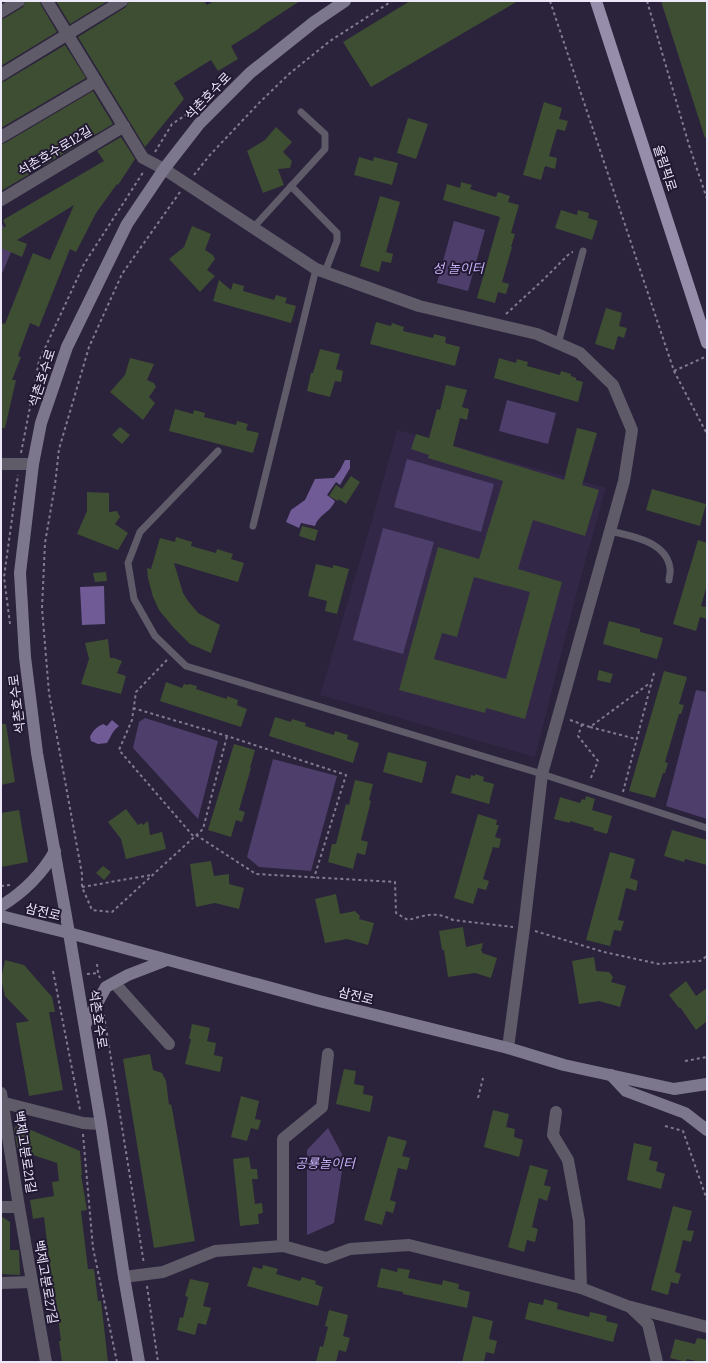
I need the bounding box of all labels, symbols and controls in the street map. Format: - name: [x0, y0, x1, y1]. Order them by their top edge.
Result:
- street label: 석촌호수로: [181, 69, 235, 123]
- street label: 석촌호수로12길: [15, 122, 95, 180]
- street label: 올림픽로: [650, 143, 680, 193]
- park label: 성 놀이터: [432, 260, 486, 277]
- street label: 석촌호수로: [25, 347, 59, 409]
- street label: 석촌호수로: [5, 673, 29, 735]
- street label: 삼전로: [24, 899, 62, 925]
- street label: 삼전로: [337, 983, 375, 1009]
- street label: 석촌호수로: [85, 988, 111, 1050]
- street label: 백제고분로21길: [10, 1109, 40, 1195]
- park label: 공룡놀이터: [295, 1155, 357, 1172]
- street label: 백제고분로27길: [30, 1239, 62, 1325]

